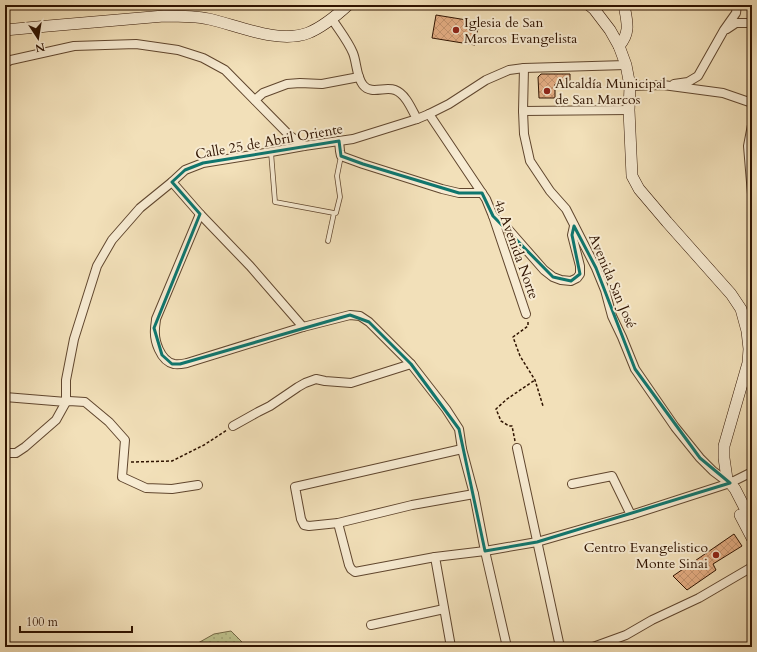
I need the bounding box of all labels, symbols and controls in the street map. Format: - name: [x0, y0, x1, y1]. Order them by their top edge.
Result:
- place label: Iglesia de San Marcos Evangelista: [464, 13, 577, 48]
- north arrow: [18, 18, 58, 58]
- marker: Iglesia de San Marcos Evangelista: [451, 25, 461, 35]
- text: N: [33, 39, 46, 56]
- place label: Alcaldía Municipal de San Marcos: [555, 74, 666, 109]
- marker: Alcaldía Municipal de San Marcos: [542, 86, 552, 96]
- street label: Calle 25 de Abril Oriente: [194, 119, 344, 164]
- street label: 4a Avenida Norte: [490, 197, 543, 302]
- street label: Avenida San José: [584, 231, 641, 331]
- place label: Centro Evangelistico Monte Sinai: [584, 538, 708, 573]
- marker: Centro Evangelistico Monte Sinai: [711, 550, 721, 560]
- scale bar: [20, 608, 132, 634]
- text: 100 m: [26, 614, 59, 630]

